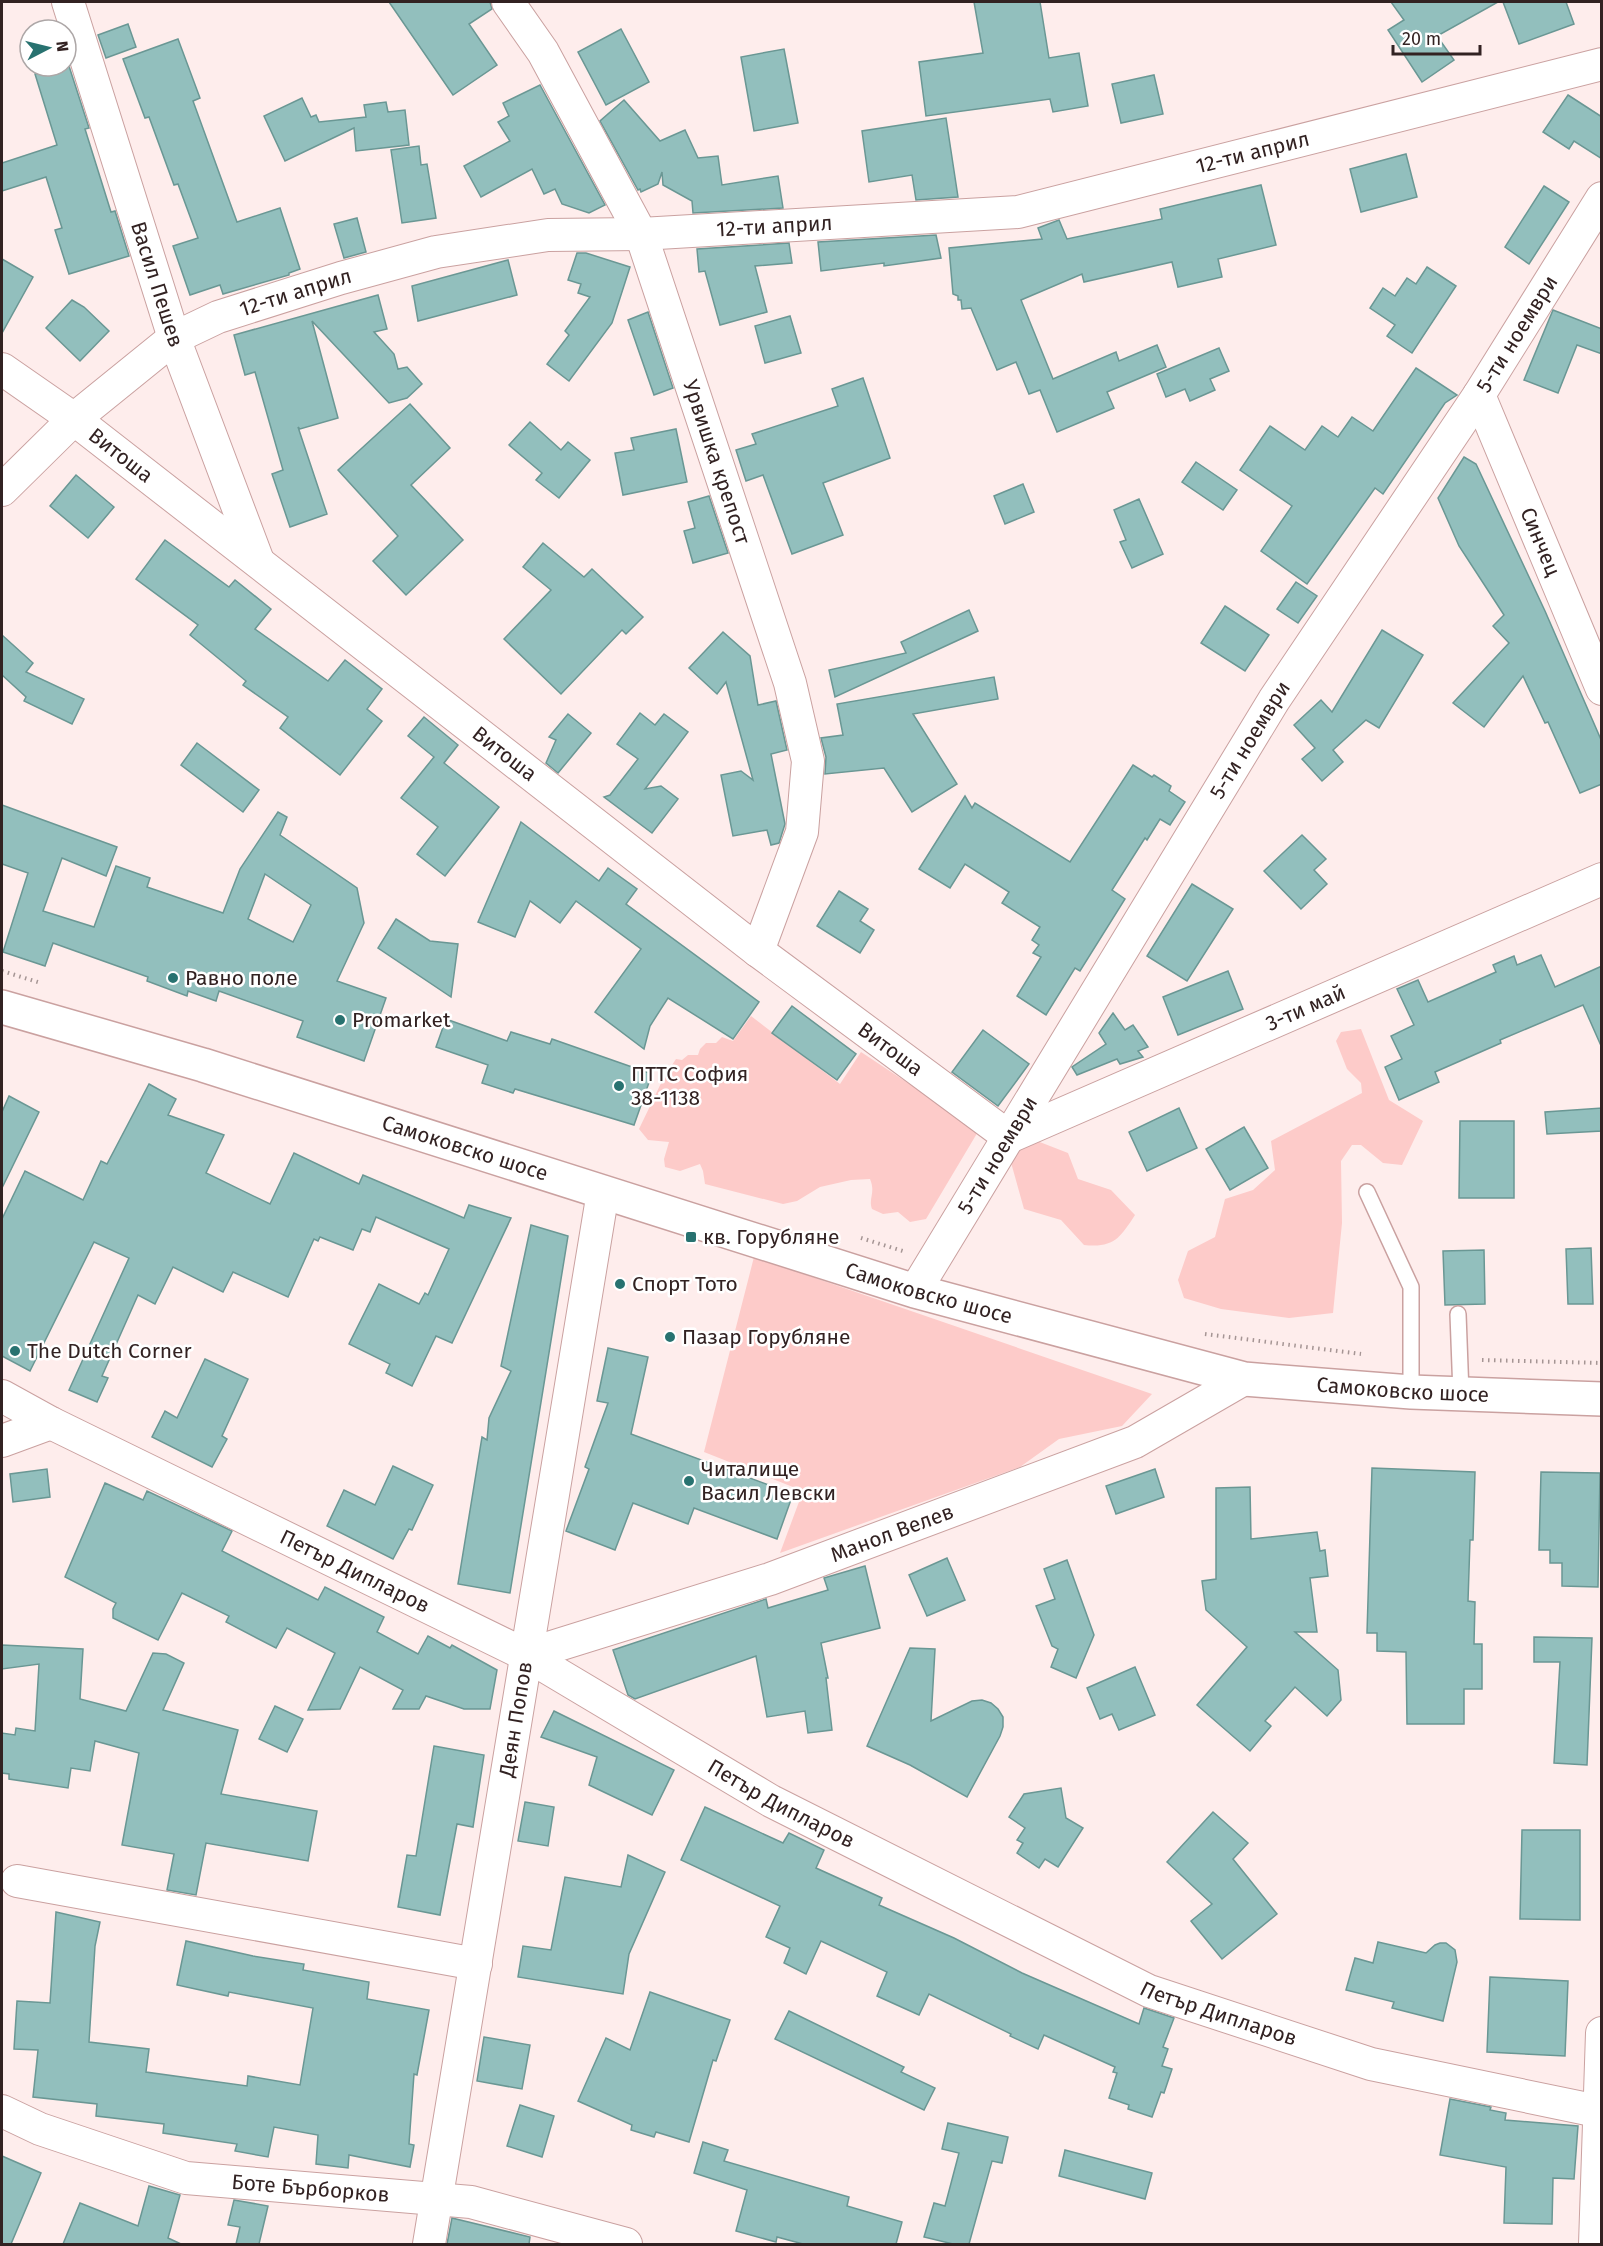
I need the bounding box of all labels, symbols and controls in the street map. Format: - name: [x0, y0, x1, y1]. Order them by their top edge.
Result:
- north arrow: [18, 18, 78, 78]
- scale bar: [1393, 18, 1480, 56]
- text: 20 m: [1402, 28, 1441, 50]
- text: N: [52, 40, 72, 53]
- street label: 12-ти април: [1193, 126, 1312, 179]
- street label: 12-ти април: [716, 210, 833, 243]
- street label: Васил Пешев: [125, 218, 189, 351]
- street label: 12-ти април: [236, 263, 355, 322]
- street label: 5-ти ноември: [1471, 270, 1564, 397]
- street label: Урвишка крепост: [677, 376, 756, 548]
- street label: Витоша: [83, 422, 158, 489]
- street label: Синчец: [1515, 504, 1566, 580]
- street label: 5-ти ноември: [1204, 676, 1296, 804]
- street label: Витоша: [467, 721, 542, 787]
- place label: Равно поле: [185, 965, 298, 991]
- marker: Равно поле: [166, 971, 180, 985]
- street label: 3-ти май: [1262, 979, 1349, 1037]
- place label: Promarket: [352, 1007, 451, 1033]
- marker: Promarket: [333, 1013, 347, 1027]
- street label: Витоша: [853, 1016, 928, 1082]
- place label: ПТТС София 38-1138: [631, 1061, 748, 1111]
- marker: ПТТС София 38-1138: [612, 1079, 626, 1093]
- street label: 5-ти ноември: [952, 1091, 1043, 1219]
- street label: Самоковско шосе: [379, 1110, 551, 1187]
- place label: кв. Горубляне: [703, 1224, 839, 1250]
- marker: кв. Горубляне: [684, 1230, 698, 1244]
- street label: Самоковско шосе: [842, 1257, 1015, 1329]
- place label: Спорт Тото: [632, 1271, 738, 1297]
- marker: Спорт Тото: [613, 1277, 627, 1291]
- place label: Пазар Горубляне: [682, 1324, 850, 1350]
- marker: Пазар Горубляне: [663, 1330, 677, 1344]
- place label: The Dutch Corner: [27, 1338, 192, 1364]
- marker: The Dutch Corner: [8, 1344, 22, 1358]
- street label: Самоковско шосе: [1316, 1372, 1490, 1408]
- place label: Читалище Васил Левски: [701, 1456, 836, 1506]
- marker: Читалище Васил Левски: [682, 1474, 696, 1488]
- street label: Манол Велев: [827, 1498, 957, 1568]
- street label: Петър Дипларов: [276, 1524, 434, 1619]
- street label: Деян Попов: [493, 1659, 538, 1780]
- street label: Петър Дипларов: [703, 1753, 859, 1854]
- street label: Петър Дипларов: [1135, 1976, 1300, 2052]
- street label: Боте Бърборков: [231, 2169, 390, 2208]

